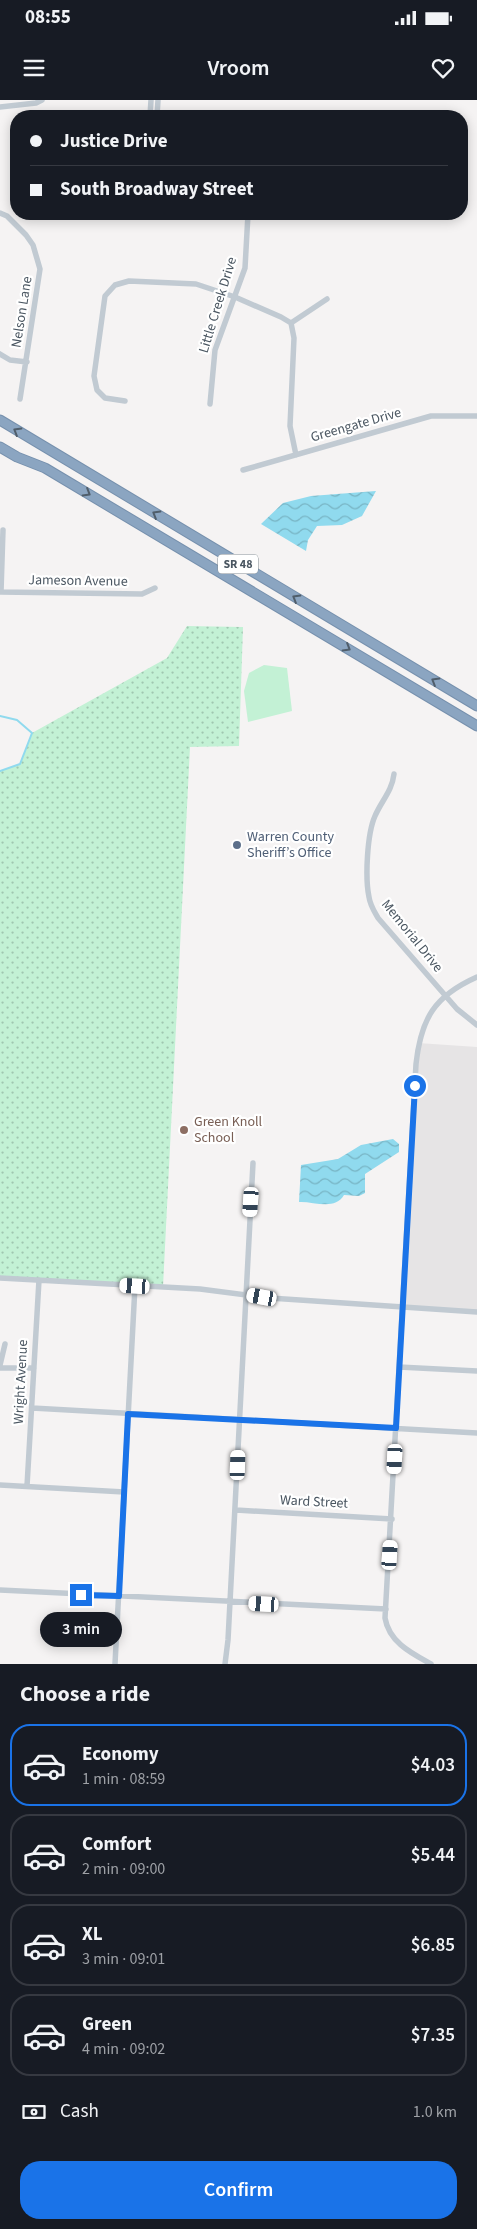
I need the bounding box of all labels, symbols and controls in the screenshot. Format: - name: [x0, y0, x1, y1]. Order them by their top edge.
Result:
- text: 08:55: [25, 4, 71, 31]
- text: Vroom: [207, 52, 270, 84]
- icon: menu: [20, 54, 48, 82]
- icon: heart: [429, 54, 457, 82]
- text: Justice Drive: [60, 128, 168, 155]
- text: South Broadway Street: [60, 176, 254, 203]
- street label: Little Creek Drive: [194, 254, 242, 355]
- street label: Nelson Lane: [6, 275, 38, 349]
- street label: Greengate Drive: [308, 403, 404, 447]
- one-way arrow: [14, 427, 23, 437]
- one-way arrow: [82, 486, 91, 496]
- one-way arrow: [153, 511, 162, 521]
- road number: SR 48: [218, 554, 258, 574]
- street label: Jameson Avenue: [28, 570, 128, 592]
- one-way arrow: [292, 594, 301, 604]
- one-way arrow: [341, 641, 350, 651]
- one-way arrow: [432, 678, 441, 688]
- place label: Warren County Sheriff’s Office: [247, 827, 334, 863]
- marker: Warren County Sheriff’s Office: [231, 839, 243, 851]
- street label: Memorial Drive: [376, 895, 448, 977]
- route start: [404, 1075, 426, 1097]
- place label: Green Knoll School: [194, 1112, 263, 1148]
- marker: Green Knoll School: [178, 1124, 190, 1136]
- car: [242, 1187, 259, 1217]
- car: [119, 1278, 150, 1294]
- car: [245, 1287, 278, 1307]
- street label: Wright Avenue: [9, 1339, 33, 1425]
- car: [386, 1444, 403, 1474]
- car: [229, 1450, 246, 1480]
- street label: Ward Street: [279, 1490, 349, 1514]
- car: [381, 1540, 398, 1570]
- route end: [70, 1584, 92, 1606]
- car: [248, 1596, 279, 1612]
- callout: 3 min: [40, 1612, 122, 1648]
- text: 3 min: [62, 1618, 100, 1640]
- text: Choose a ride: [20, 1678, 150, 1710]
- text: Economy: [82, 1741, 159, 1768]
- icon: car: [22, 1743, 67, 1788]
- text: $4.03: [411, 1752, 455, 1779]
- text: 1 min · 08:59: [82, 1768, 165, 1790]
- text: Comfort: [82, 1831, 152, 1858]
- icon: car: [22, 1833, 67, 1878]
- text: $5.44: [411, 1842, 455, 1869]
- text: 2 min · 09:00: [82, 1858, 165, 1880]
- text: XL: [82, 1921, 103, 1948]
- icon: car: [22, 1923, 67, 1968]
- text: $6.85: [411, 1932, 455, 1959]
- text: 3 min · 09:01: [82, 1948, 165, 1970]
- text: Green: [82, 2011, 132, 2038]
- icon: car: [22, 2013, 67, 2058]
- text: $7.35: [411, 2022, 455, 2049]
- text: 4 min · 09:02: [82, 2038, 165, 2060]
- icon: cash: [20, 2098, 48, 2126]
- text: Cash: [60, 2098, 99, 2125]
- text: 1.0 km: [413, 2101, 457, 2123]
- button: Confirm: [20, 2161, 457, 2219]

